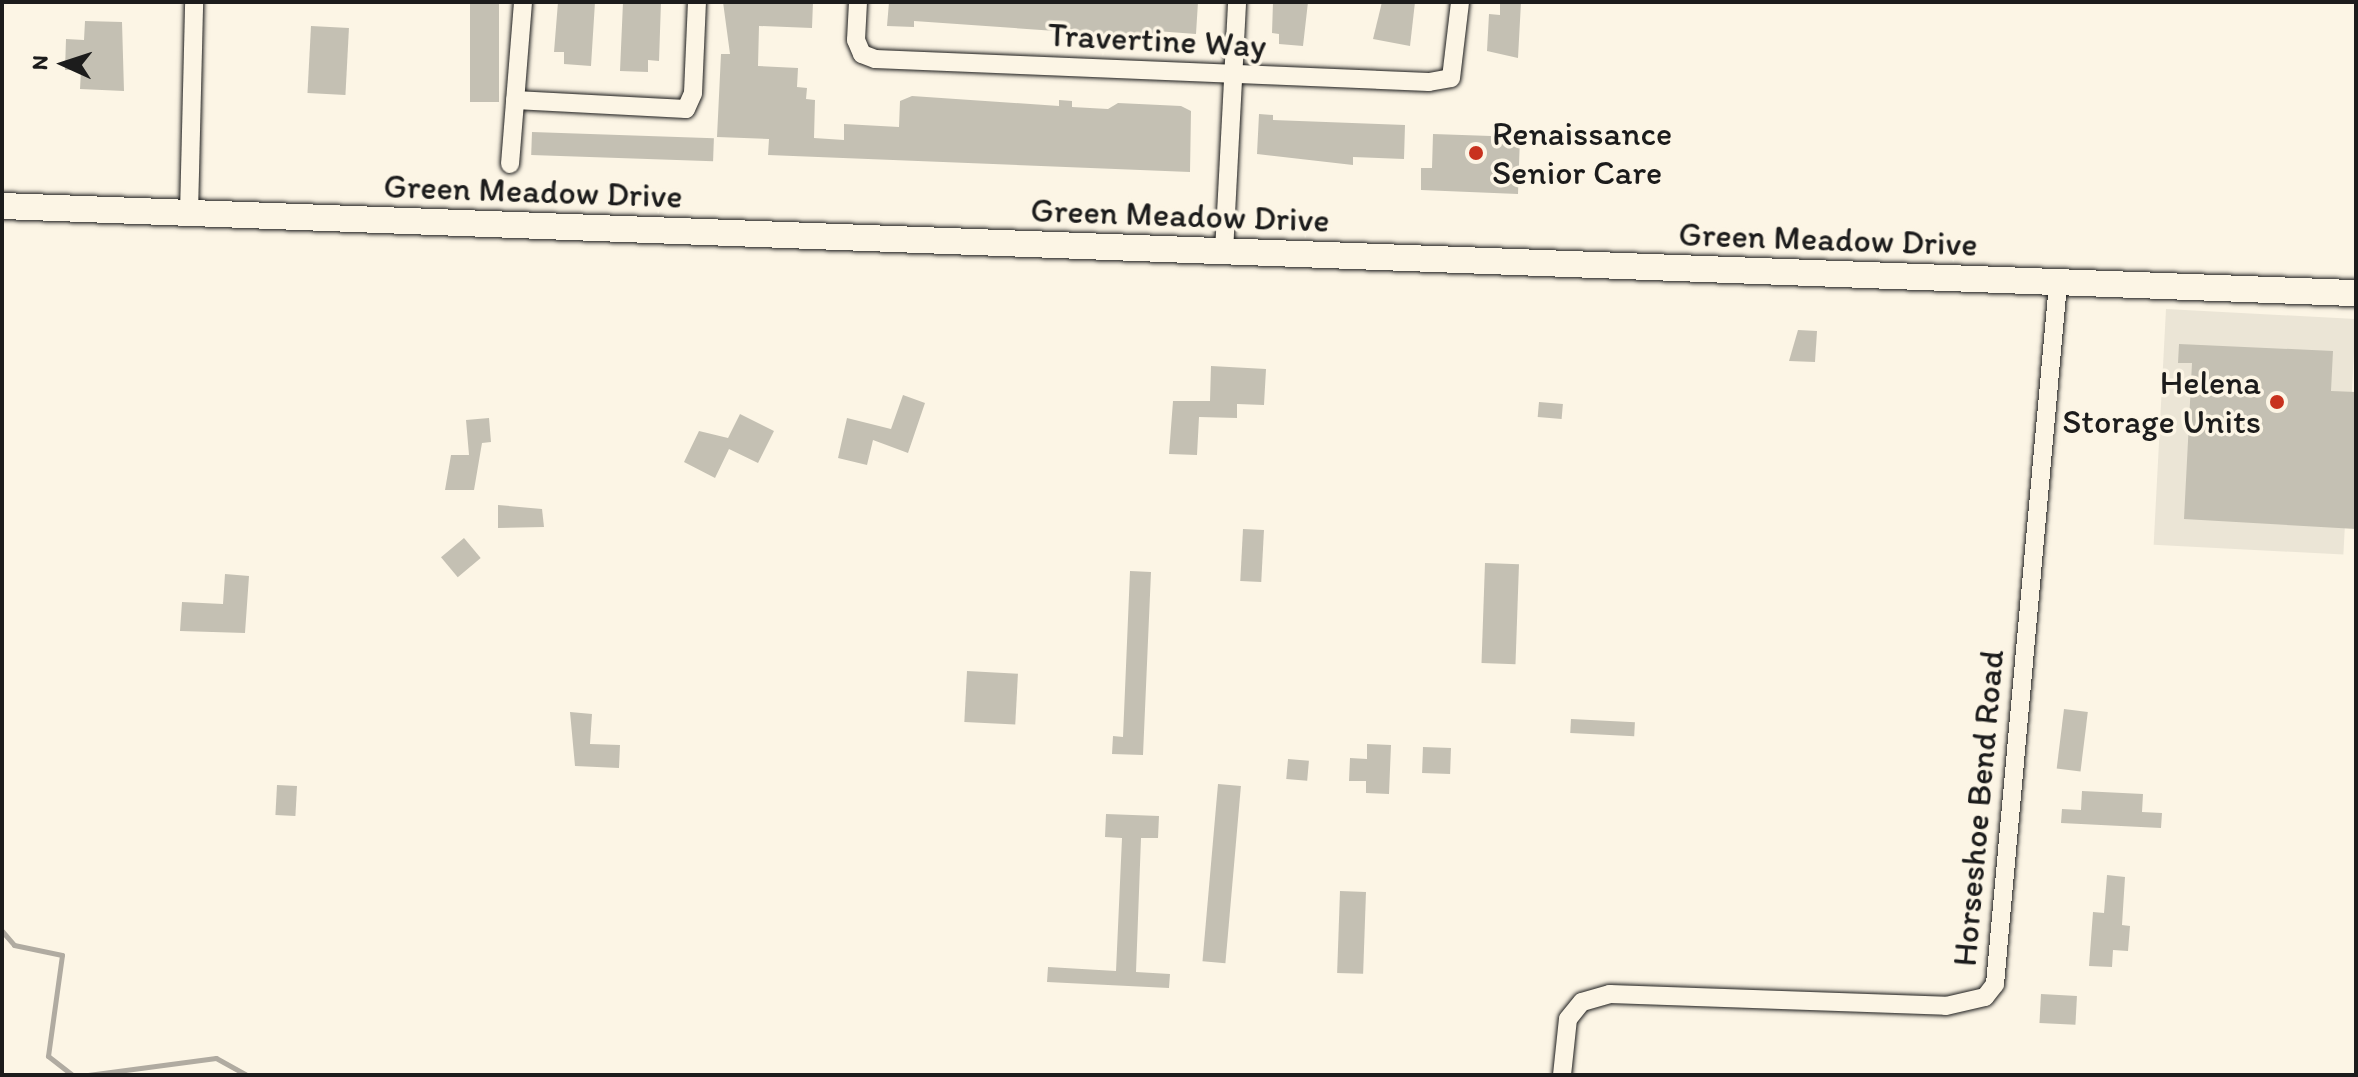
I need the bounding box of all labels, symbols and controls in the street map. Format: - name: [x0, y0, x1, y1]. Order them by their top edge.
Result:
- street label: Travertine Way: [1047, 14, 1267, 66]
- north arrow: [24, 24, 104, 104]
- text: N: [26, 55, 53, 71]
- place label: Renaissance Senior Care: [1492, 113, 1672, 192]
- marker: Renaissance Senior Care: [1467, 144, 1485, 162]
- street label: Green Meadow Drive: [383, 165, 683, 217]
- street label: Green Meadow Drive: [1030, 189, 1330, 241]
- street label: Green Meadow Drive: [1678, 213, 1978, 265]
- place label: Helena Storage Units: [2062, 362, 2261, 442]
- marker: Helena Storage Units: [2268, 393, 2286, 411]
- street label: Horseshoe Bend Road: [1944, 648, 2012, 968]

